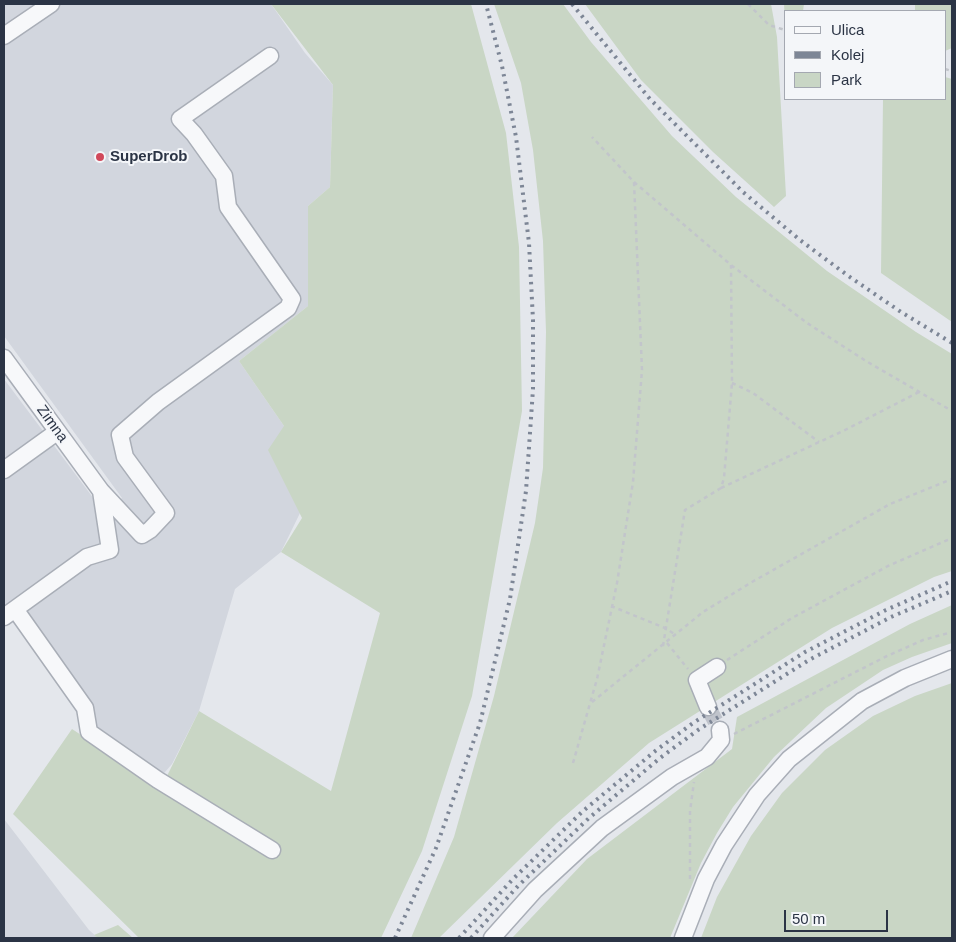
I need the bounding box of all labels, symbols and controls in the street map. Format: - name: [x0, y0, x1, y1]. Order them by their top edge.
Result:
- legend: [784, 10, 946, 100]
- text: Ulica: [831, 21, 864, 38]
- text: Kolej: [831, 46, 864, 63]
- text: Park: [831, 71, 862, 88]
- place label: SuperDrob: [110, 148, 188, 166]
- marker: SuperDrob: [94, 151, 106, 163]
- street label: Zimna: [32, 402, 72, 446]
- scale bar: [786, 900, 890, 932]
- text: 50 m: [792, 910, 825, 927]

